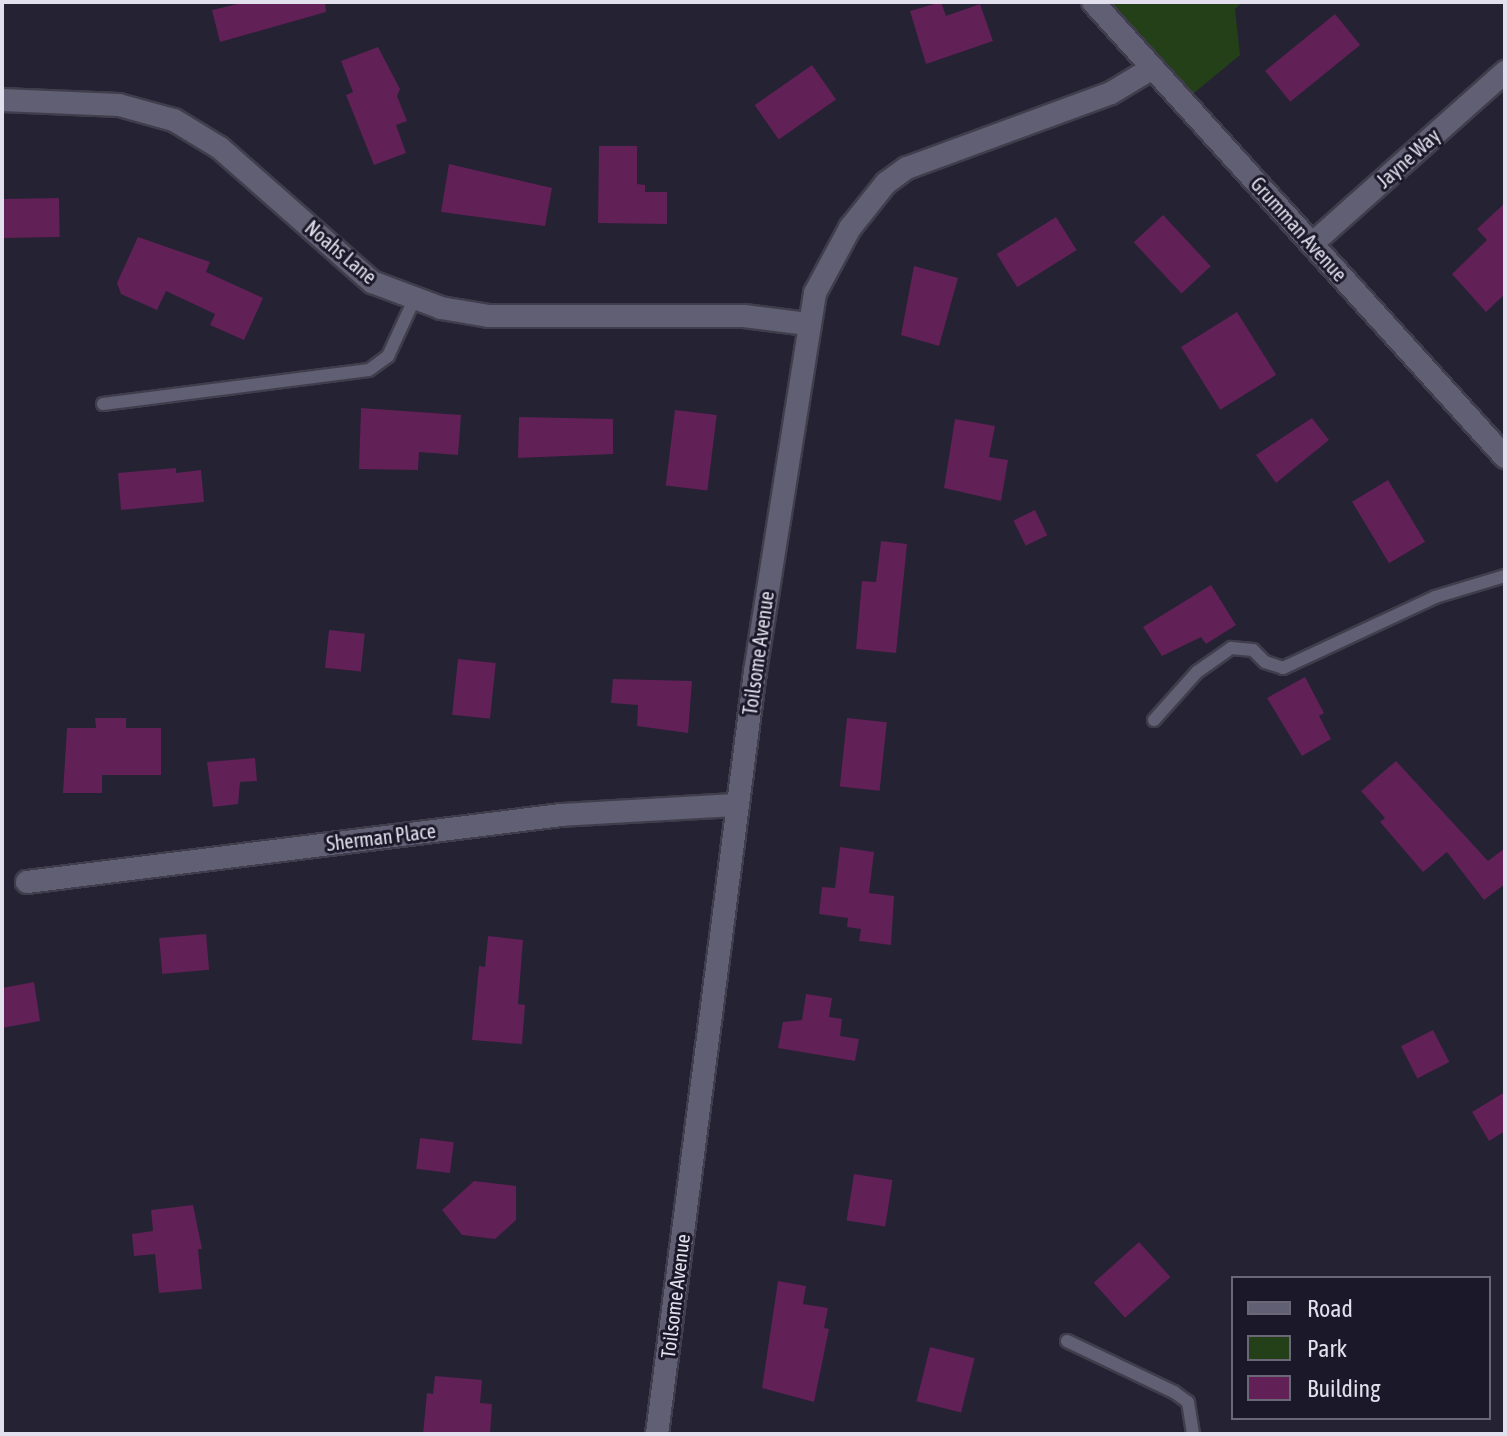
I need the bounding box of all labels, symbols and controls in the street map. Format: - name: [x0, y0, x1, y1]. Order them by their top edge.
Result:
- street label: Jayne Way: [1371, 123, 1445, 193]
- street label: Grumman Avenue: [1246, 172, 1352, 286]
- street label: Noahs Lane: [300, 215, 382, 289]
- street label: Toilsome Avenue: [737, 589, 779, 717]
- street label: Sherman Place: [325, 818, 437, 856]
- street label: Toilsome Avenue: [655, 1233, 695, 1359]
- legend: [1231, 1276, 1491, 1420]
- text: Road: [1307, 1295, 1353, 1322]
- text: Park: [1307, 1335, 1347, 1362]
- text: Building: [1307, 1375, 1380, 1402]

